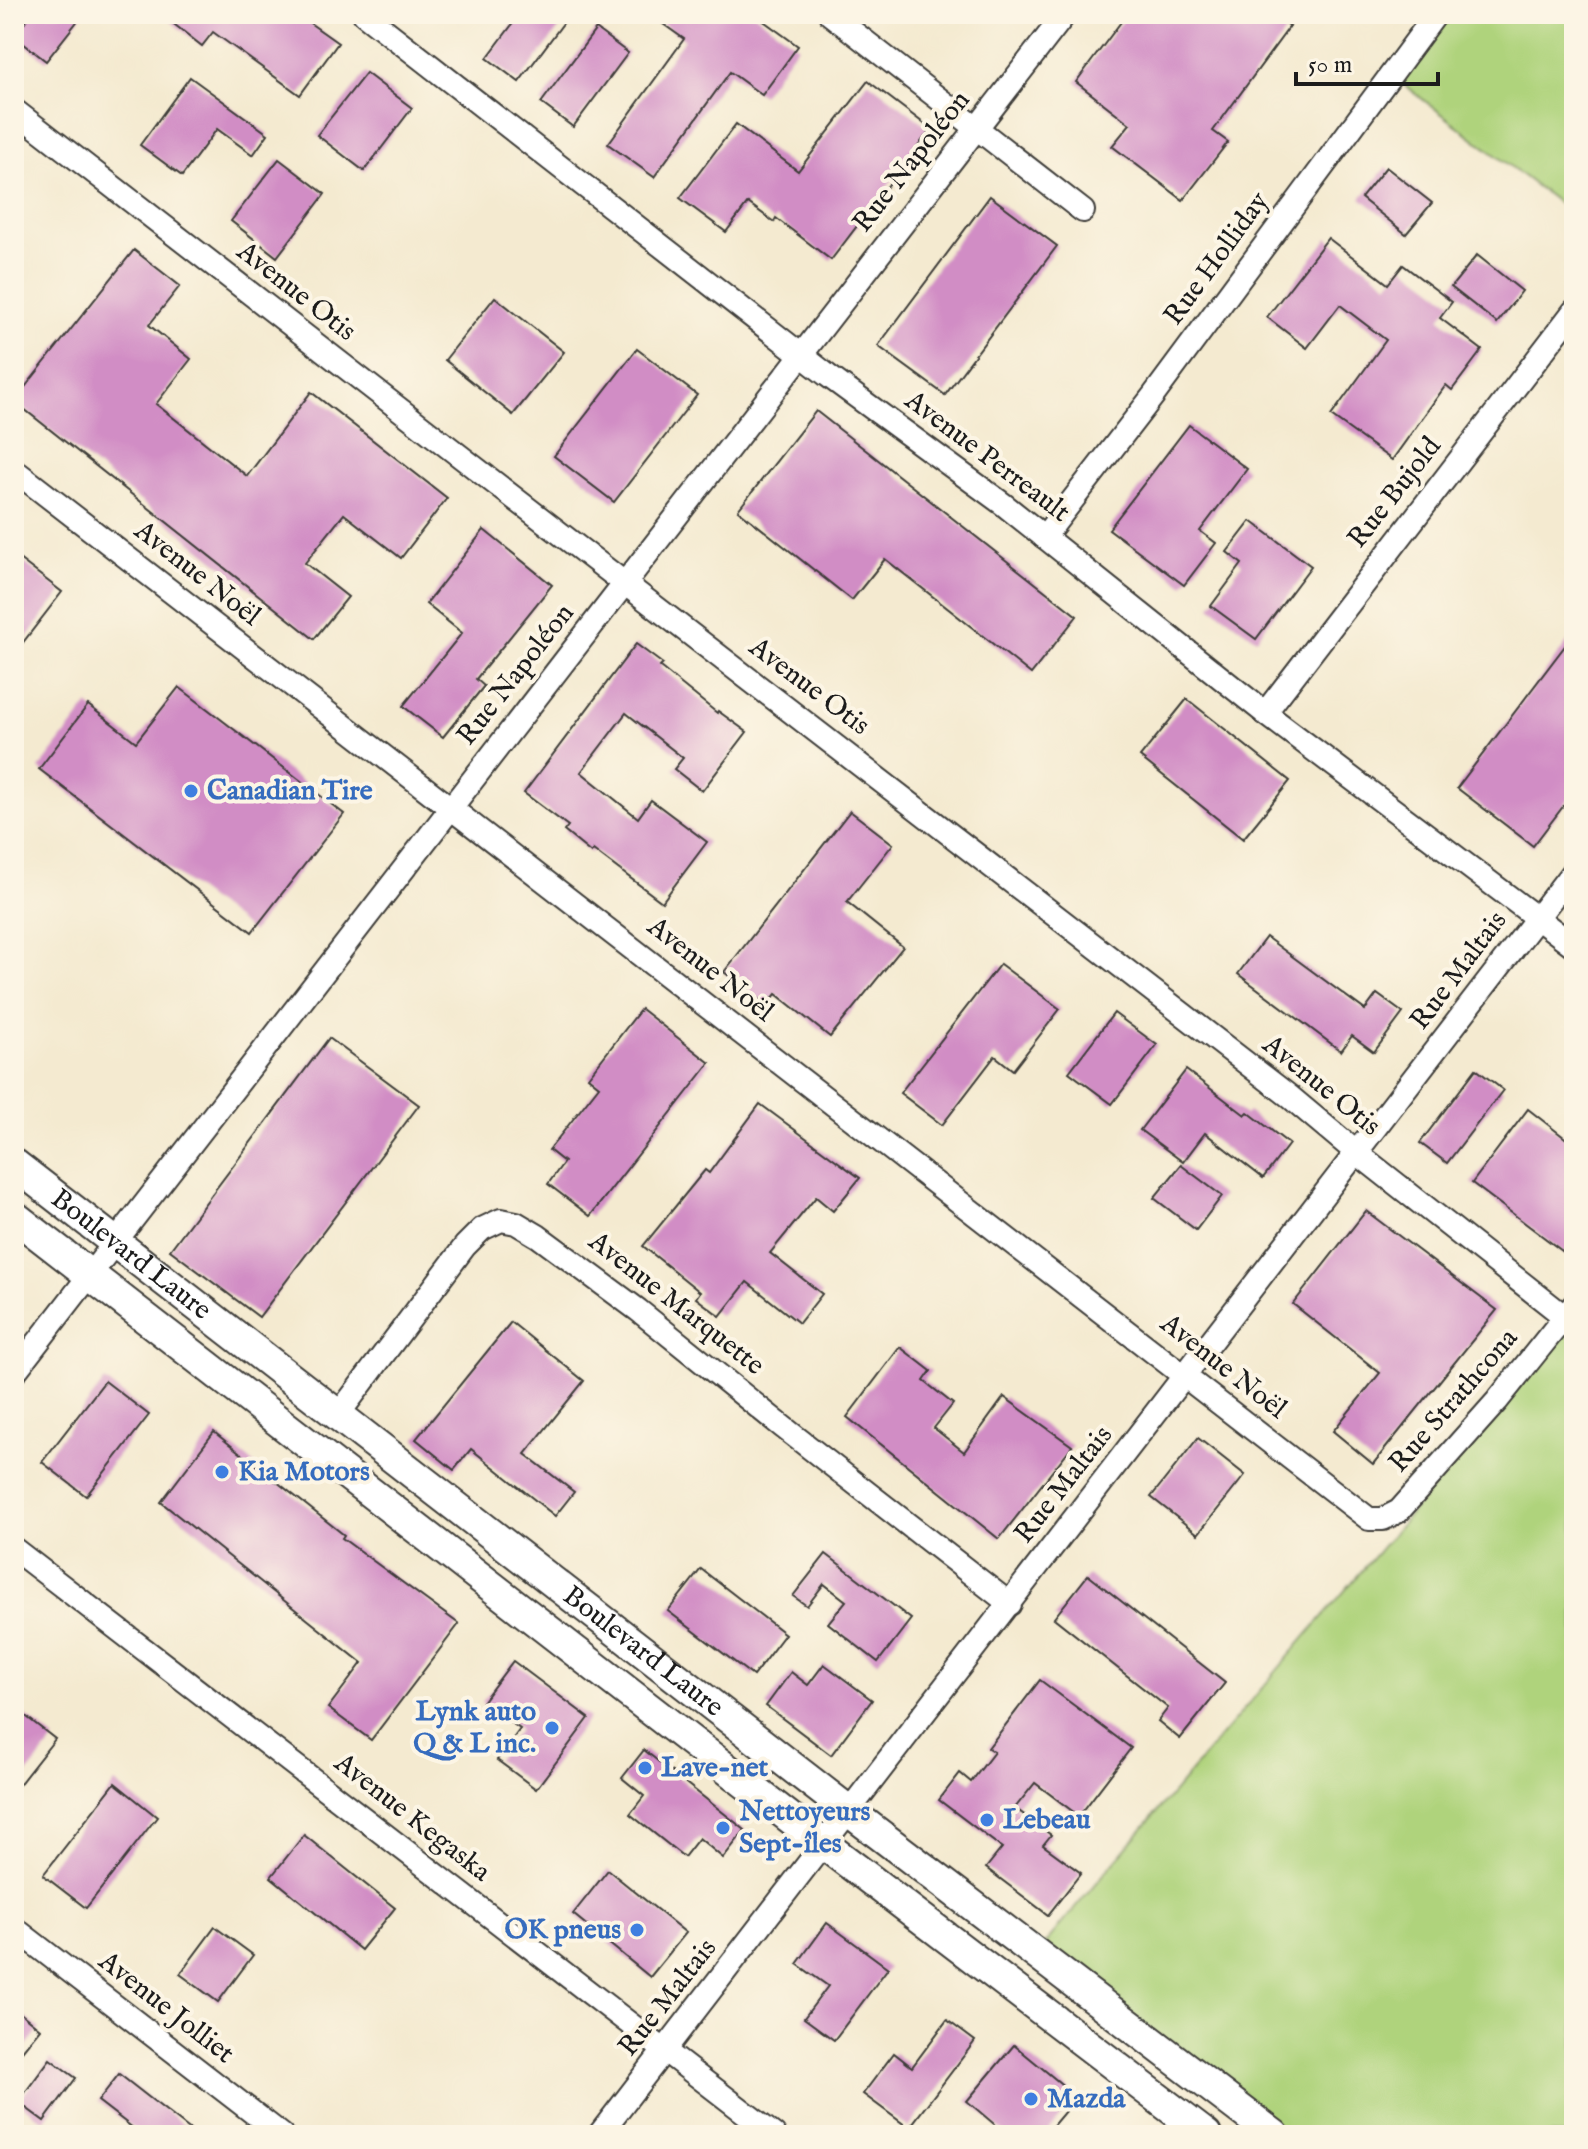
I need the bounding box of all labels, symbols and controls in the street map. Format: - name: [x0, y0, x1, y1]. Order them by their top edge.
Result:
- scale bar: [1296, 36, 1438, 86]
- text: 50 m: [1308, 50, 1352, 81]
- street label: Rue Napoléon: [846, 84, 978, 240]
- street label: Rue Holliday: [1157, 185, 1277, 333]
- street label: Avenue Otis: [229, 234, 363, 349]
- street label: Avenue Perreault: [897, 383, 1077, 531]
- street label: Rue Bujold: [1341, 430, 1449, 556]
- street label: Avenue Noël: [126, 513, 267, 634]
- street label: Rue Napoléon: [450, 597, 582, 753]
- street label: Avenue Otis: [741, 630, 876, 744]
- place label: Canadian Tire: [207, 774, 373, 809]
- marker: Canadian Tire: [182, 782, 200, 800]
- street label: Rue Maltais: [1403, 905, 1515, 1037]
- street label: Avenue Noël: [639, 909, 780, 1030]
- street label: Avenue Otis: [1254, 1027, 1387, 1144]
- street label: Boulevard Laure: [44, 1181, 218, 1328]
- street label: Avenue Marquette: [580, 1224, 771, 1384]
- street label: Avenue Noël: [1152, 1306, 1293, 1427]
- street label: Rue Strathcona: [1382, 1321, 1527, 1480]
- street label: Rue Maltais: [1007, 1419, 1121, 1551]
- place label: Kia Motors: [238, 1455, 370, 1490]
- marker: Kia Motors: [213, 1463, 231, 1481]
- street label: Boulevard Laure: [556, 1578, 731, 1725]
- place label: Lynk auto Q & L inc.: [413, 1695, 536, 1762]
- marker: Lynk auto Q & L inc.: [543, 1719, 561, 1737]
- street label: Avenue Kegaska: [326, 1745, 498, 1891]
- place label: Lave-net: [661, 1751, 769, 1786]
- marker: Lave-net: [636, 1759, 654, 1777]
- place label: Nettoyeurs Sept-îles: [738, 1795, 870, 1862]
- place label: Lebeau: [1003, 1803, 1091, 1838]
- marker: Lebeau: [978, 1811, 996, 1829]
- marker: Nettoyeurs Sept-îles: [714, 1819, 732, 1837]
- place label: OK pneus: [504, 1913, 621, 1948]
- marker: OK pneus: [628, 1921, 646, 1939]
- street label: Rue Maltais: [611, 1932, 725, 2064]
- street label: Avenue Jolliet: [90, 1944, 241, 2072]
- place label: Mazda: [1047, 2082, 1126, 2117]
- marker: Mazda: [1022, 2090, 1040, 2108]

